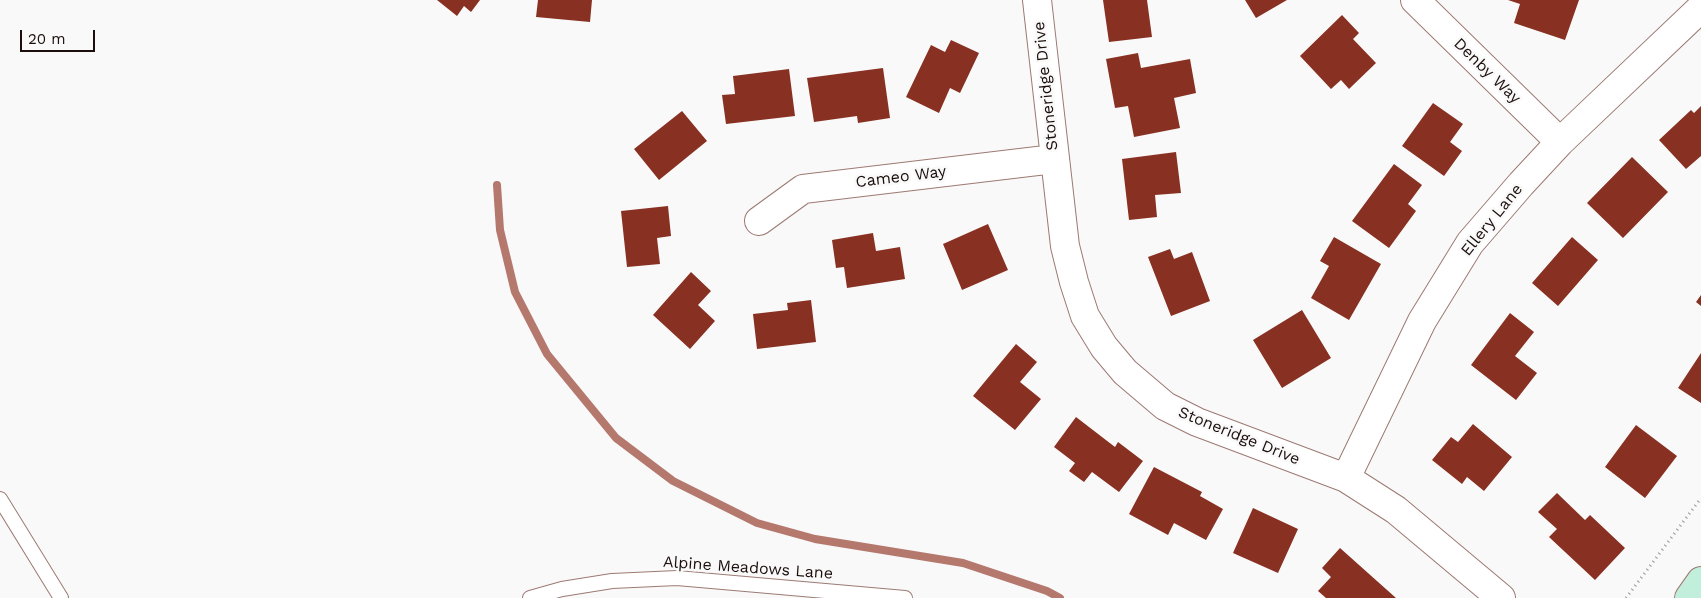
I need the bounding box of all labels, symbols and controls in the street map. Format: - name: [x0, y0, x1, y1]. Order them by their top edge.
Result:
- scale bar: [22, 20, 98, 52]
- street label: Stoneridge Drive: [1030, 21, 1062, 151]
- text: 20 m: [28, 30, 66, 48]
- street label: Denby Way: [1449, 34, 1525, 108]
- street label: Cameo Way: [855, 162, 947, 192]
- street label: Ellery Lane: [1457, 180, 1527, 260]
- street label: Stoneridge Drive: [1175, 403, 1303, 469]
- street label: Alpine Meadows Lane: [662, 552, 834, 584]

